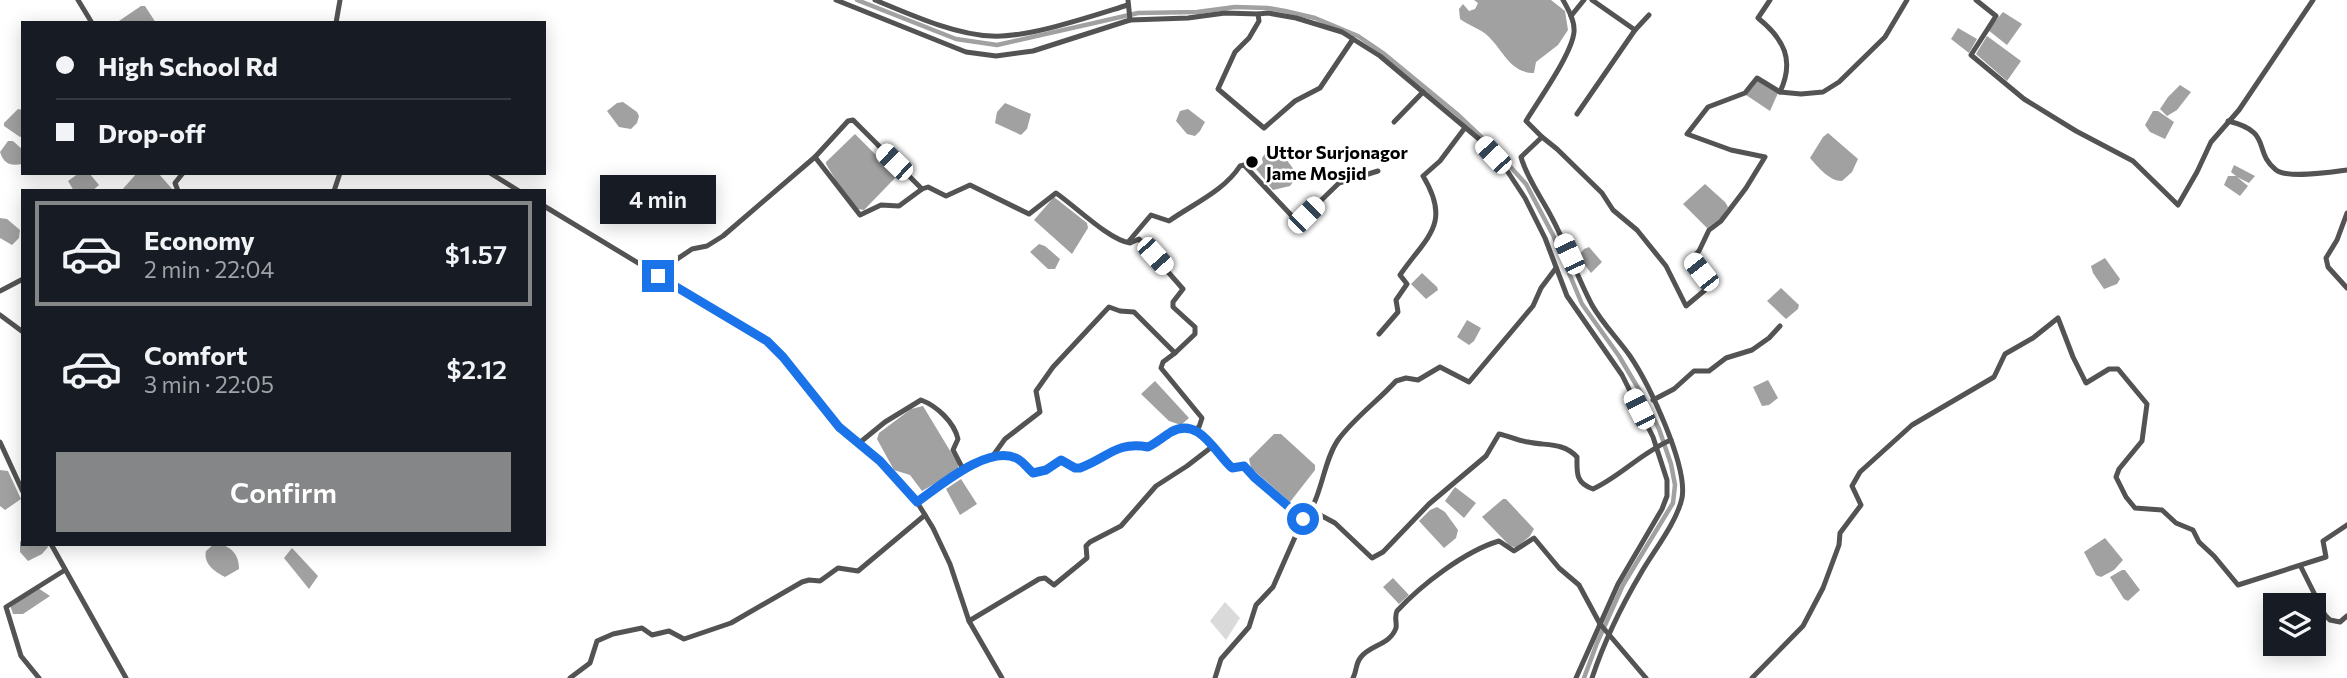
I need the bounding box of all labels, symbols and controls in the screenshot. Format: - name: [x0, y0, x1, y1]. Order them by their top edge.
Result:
- text: High School Rd: [98, 50, 278, 81]
- text: Drop-off: [98, 117, 205, 148]
- car: [1471, 132, 1516, 178]
- car: [872, 140, 917, 184]
- place label: Uttor Surjonagor Jame Mosjid: [1266, 141, 1408, 184]
- marker: Uttor Surjonagor Jame Mosjid: [1244, 154, 1260, 170]
- callout: 4 min: [600, 174, 716, 224]
- text: 4 min: [629, 185, 687, 213]
- car: [1284, 193, 1329, 237]
- icon: car: [60, 222, 123, 285]
- text: Economy: [144, 224, 255, 255]
- car: [1551, 231, 1588, 277]
- car: [1134, 233, 1177, 279]
- text: $1.57: [445, 238, 507, 269]
- car: [1680, 249, 1723, 295]
- text: 2 min · 22:04: [144, 255, 274, 283]
- route end: [642, 260, 674, 292]
- icon: car: [60, 337, 123, 400]
- text: Comfort: [144, 339, 247, 370]
- text: $2.12: [447, 353, 507, 384]
- text: 3 min · 22:05: [144, 370, 274, 398]
- car: [1621, 386, 1658, 432]
- button: Confirm: [56, 452, 511, 532]
- route start: [1287, 503, 1319, 535]
- map controls: [2263, 593, 2326, 656]
- button: layers: [2263, 593, 2326, 656]

